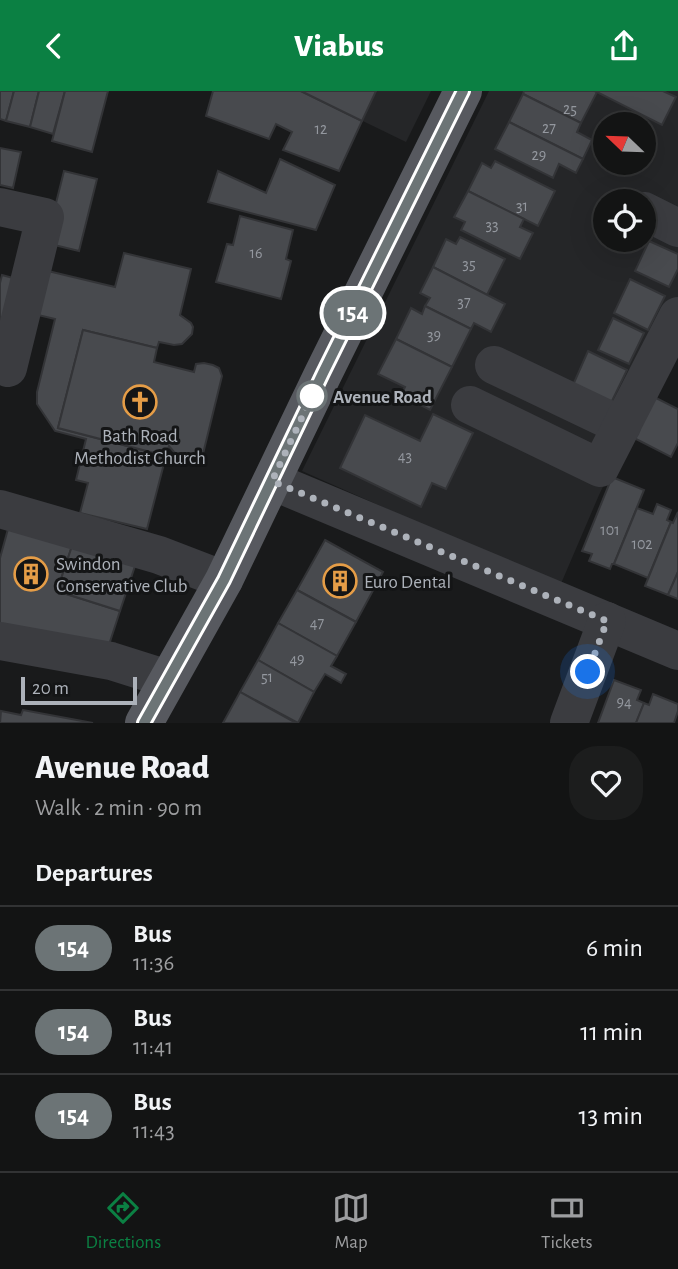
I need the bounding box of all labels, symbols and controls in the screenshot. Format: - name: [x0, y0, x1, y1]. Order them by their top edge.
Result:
- icon: back: [35, 27, 73, 65]
- icon: share: [605, 27, 643, 65]
- text: Viabus: [294, 30, 384, 62]
- house number: 25: [563, 101, 577, 117]
- north arrow: [593, 112, 656, 175]
- map controls: [593, 112, 656, 252]
- house number: 27: [542, 120, 556, 136]
- house number: 12: [315, 121, 327, 137]
- house number: 29: [532, 147, 546, 163]
- button: locate: [593, 189, 656, 252]
- house number: 31: [516, 198, 528, 214]
- house number: 33: [485, 217, 499, 233]
- house number: 16: [249, 245, 263, 261]
- house number: 35: [462, 256, 476, 272]
- line badge: 154: [313, 290, 393, 336]
- house number: 37: [457, 294, 471, 310]
- text: 154: [337, 301, 369, 325]
- house number: 39: [427, 327, 441, 343]
- marker: Avenue Road: [297, 381, 327, 411]
- church icon: Bath Road Methodist Church: [121, 383, 159, 421]
- place label: Avenue Road: [333, 388, 432, 407]
- place label: Bath Road Methodist Church: [74, 427, 206, 468]
- house number: 43: [398, 448, 412, 464]
- house number: 101: [600, 522, 620, 538]
- house number: 102: [631, 536, 653, 552]
- building icon: Swindon Conservative Club: [12, 555, 50, 593]
- place label: Swindon Conservative Club: [56, 555, 187, 596]
- building icon: Euro Dental: [321, 562, 359, 600]
- place label: Euro Dental: [364, 573, 451, 592]
- house number: 47: [310, 615, 325, 631]
- house number: 49: [289, 651, 305, 667]
- your location: [570, 654, 605, 689]
- house number: 51: [261, 669, 273, 685]
- scale bar: [21, 674, 136, 706]
- text: 20 m: [32, 679, 69, 698]
- house number: 94: [616, 694, 632, 710]
- button: heart: [569, 746, 643, 820]
- text: Avenue Road: [35, 752, 209, 785]
- text: Walk · 2 min · 90 m: [35, 797, 202, 820]
- text: Departures: [35, 860, 153, 886]
- text: Bus: [133, 921, 172, 947]
- text: 6 min: [586, 935, 643, 961]
- text: 154: [58, 936, 89, 960]
- text: 11:36: [133, 952, 174, 975]
- text: Bus: [133, 1005, 172, 1031]
- text: 11 min: [580, 1019, 643, 1045]
- text: 154: [58, 1020, 89, 1044]
- text: 11:41: [133, 1036, 173, 1059]
- text: Bus: [133, 1089, 172, 1115]
- text: 13 min: [579, 1103, 643, 1129]
- text: 154: [58, 1104, 89, 1128]
- text: 11:43: [133, 1120, 175, 1143]
- tab: Directions: [85, 1189, 161, 1254]
- tab: Map: [332, 1189, 370, 1254]
- tab: Tickets: [541, 1189, 593, 1254]

